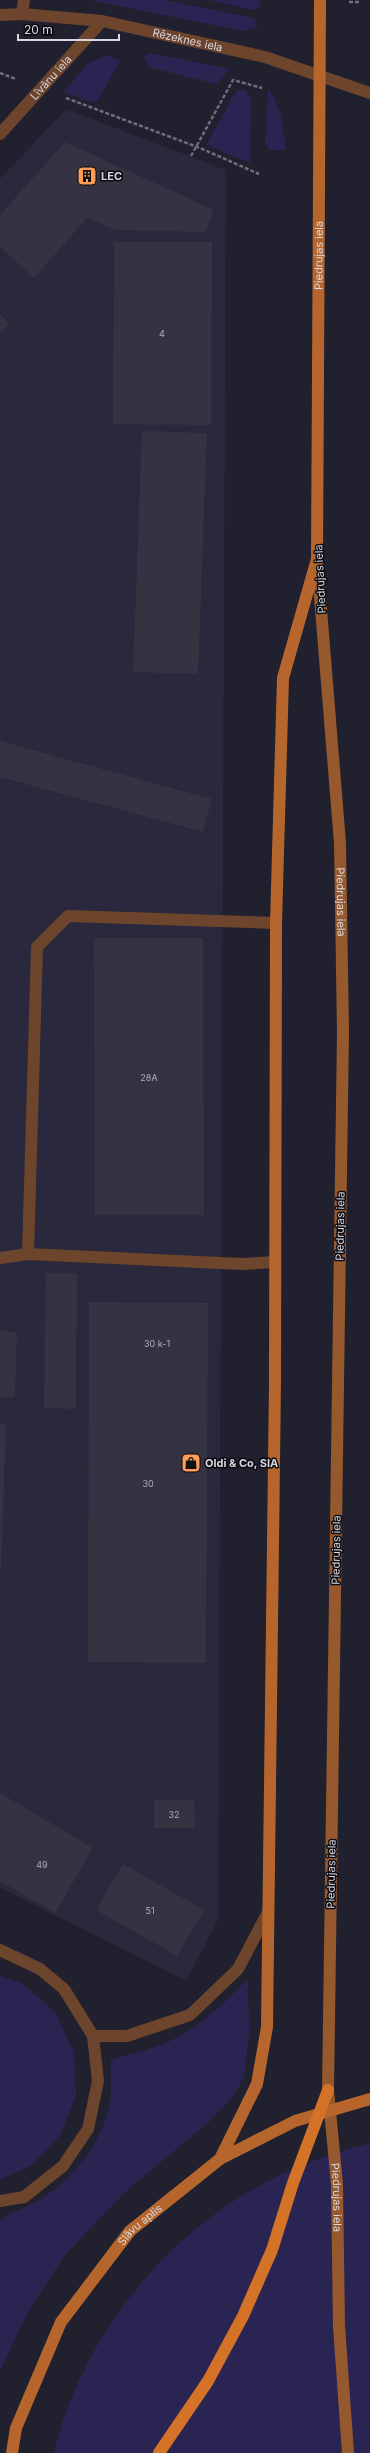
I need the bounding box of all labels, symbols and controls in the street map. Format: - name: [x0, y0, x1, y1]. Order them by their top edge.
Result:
- scale bar: [18, 16, 119, 42]
- text: 20 m: [24, 22, 53, 37]
- street label: Rēzeknes iela: [151, 25, 224, 54]
- street label: Līvānu iela: [27, 52, 75, 103]
- building icon: LEC: [76, 165, 98, 187]
- place label: LEC: [101, 169, 122, 183]
- street label: Piedrujas iela: [311, 221, 326, 290]
- house number: 4: [159, 328, 165, 339]
- street label: Piedrujas iela: [311, 544, 329, 614]
- street label: Piedrujas iela: [333, 867, 348, 937]
- house number: 28A: [140, 1072, 158, 1083]
- street label: Piedrujas iela: [332, 1191, 348, 1261]
- house number: 30 k-1: [144, 1338, 170, 1349]
- shop icon: Oldi & Co, SIA: [180, 1452, 202, 1474]
- place label: Oldi & Co, SIA: [205, 1456, 278, 1470]
- house number: 30: [142, 1478, 154, 1489]
- street label: Piedrujas iela: [328, 1515, 344, 1585]
- house number: 32: [168, 1809, 180, 1820]
- street label: Piedrujas iela: [323, 1839, 339, 1909]
- house number: 49: [36, 1859, 48, 1870]
- house number: 51: [145, 1905, 155, 1916]
- street label: Piedrujas iela: [328, 2162, 345, 2232]
- street label: Slāvu aplis: [114, 2201, 165, 2248]

